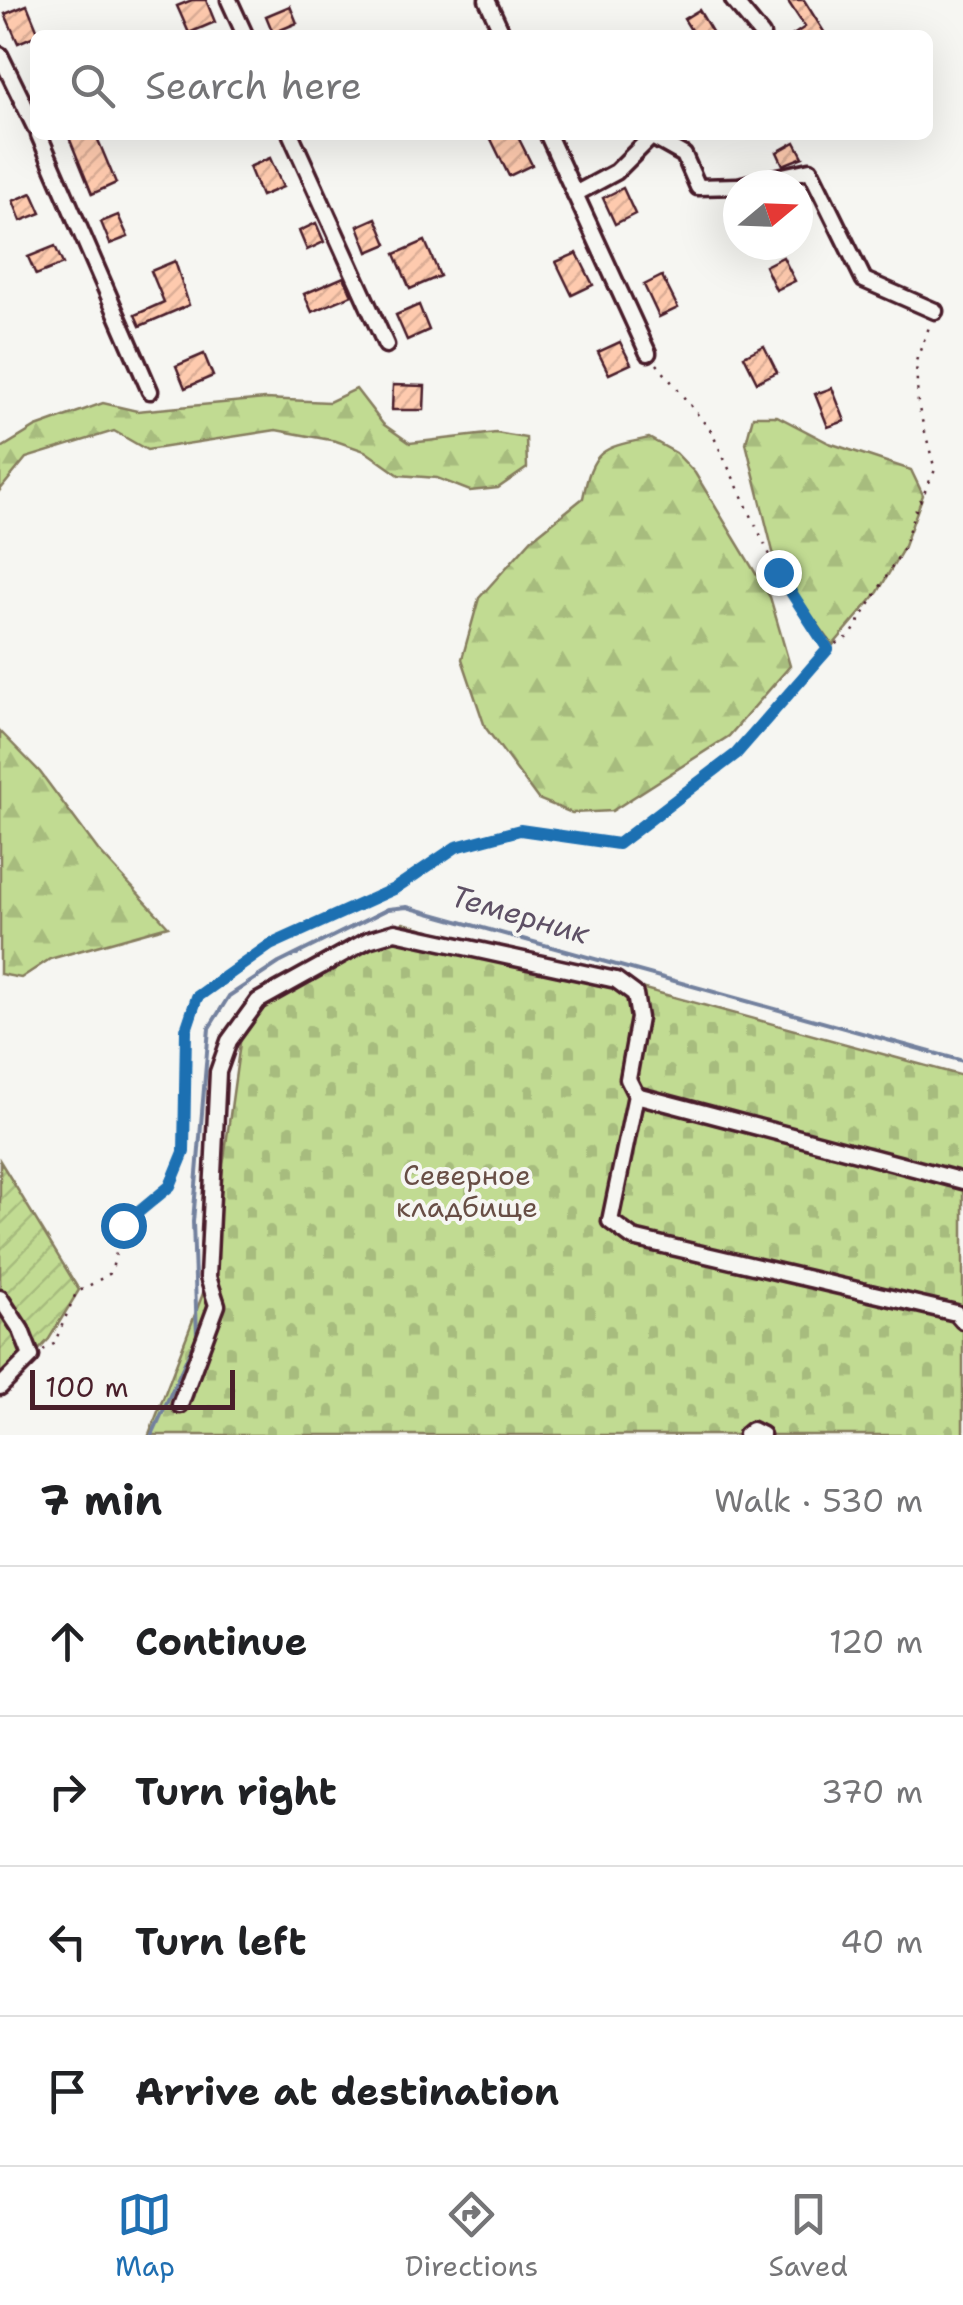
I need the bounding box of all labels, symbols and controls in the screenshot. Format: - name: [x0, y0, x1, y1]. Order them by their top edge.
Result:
- search box: [30, 30, 933, 140]
- icon: search: [65, 58, 120, 113]
- text: Search here: [145, 60, 362, 111]
- north arrow: [723, 170, 813, 260]
- route end: [756, 550, 802, 596]
- water label: Темерник: [446, 875, 595, 954]
- park label: Северное кладбище: [396, 1156, 538, 1226]
- route start: [101, 1203, 147, 1249]
- scale bar: [30, 1365, 235, 1410]
- text: 100 m: [45, 1368, 129, 1406]
- text: 7 min: [40, 1472, 162, 1528]
- text: Walk · 530 m: [714, 1479, 923, 1522]
- icon: ahead: [40, 1614, 95, 1669]
- text: Continue: [135, 1616, 307, 1667]
- text: 120 m: [829, 1620, 923, 1663]
- icon: right: [40, 1764, 95, 1819]
- text: Turn right: [135, 1766, 337, 1817]
- text: 370 m: [821, 1770, 923, 1813]
- icon: left: [40, 1914, 95, 1969]
- text: Turn left: [135, 1916, 307, 1967]
- text: 40 m: [840, 1920, 923, 1963]
- icon: arrive: [40, 2064, 95, 2119]
- text: Arrive at destination: [135, 2066, 559, 2117]
- tab: Map: [115, 2187, 175, 2285]
- tab: Directions: [405, 2187, 538, 2285]
- tab: Saved: [768, 2187, 848, 2285]

